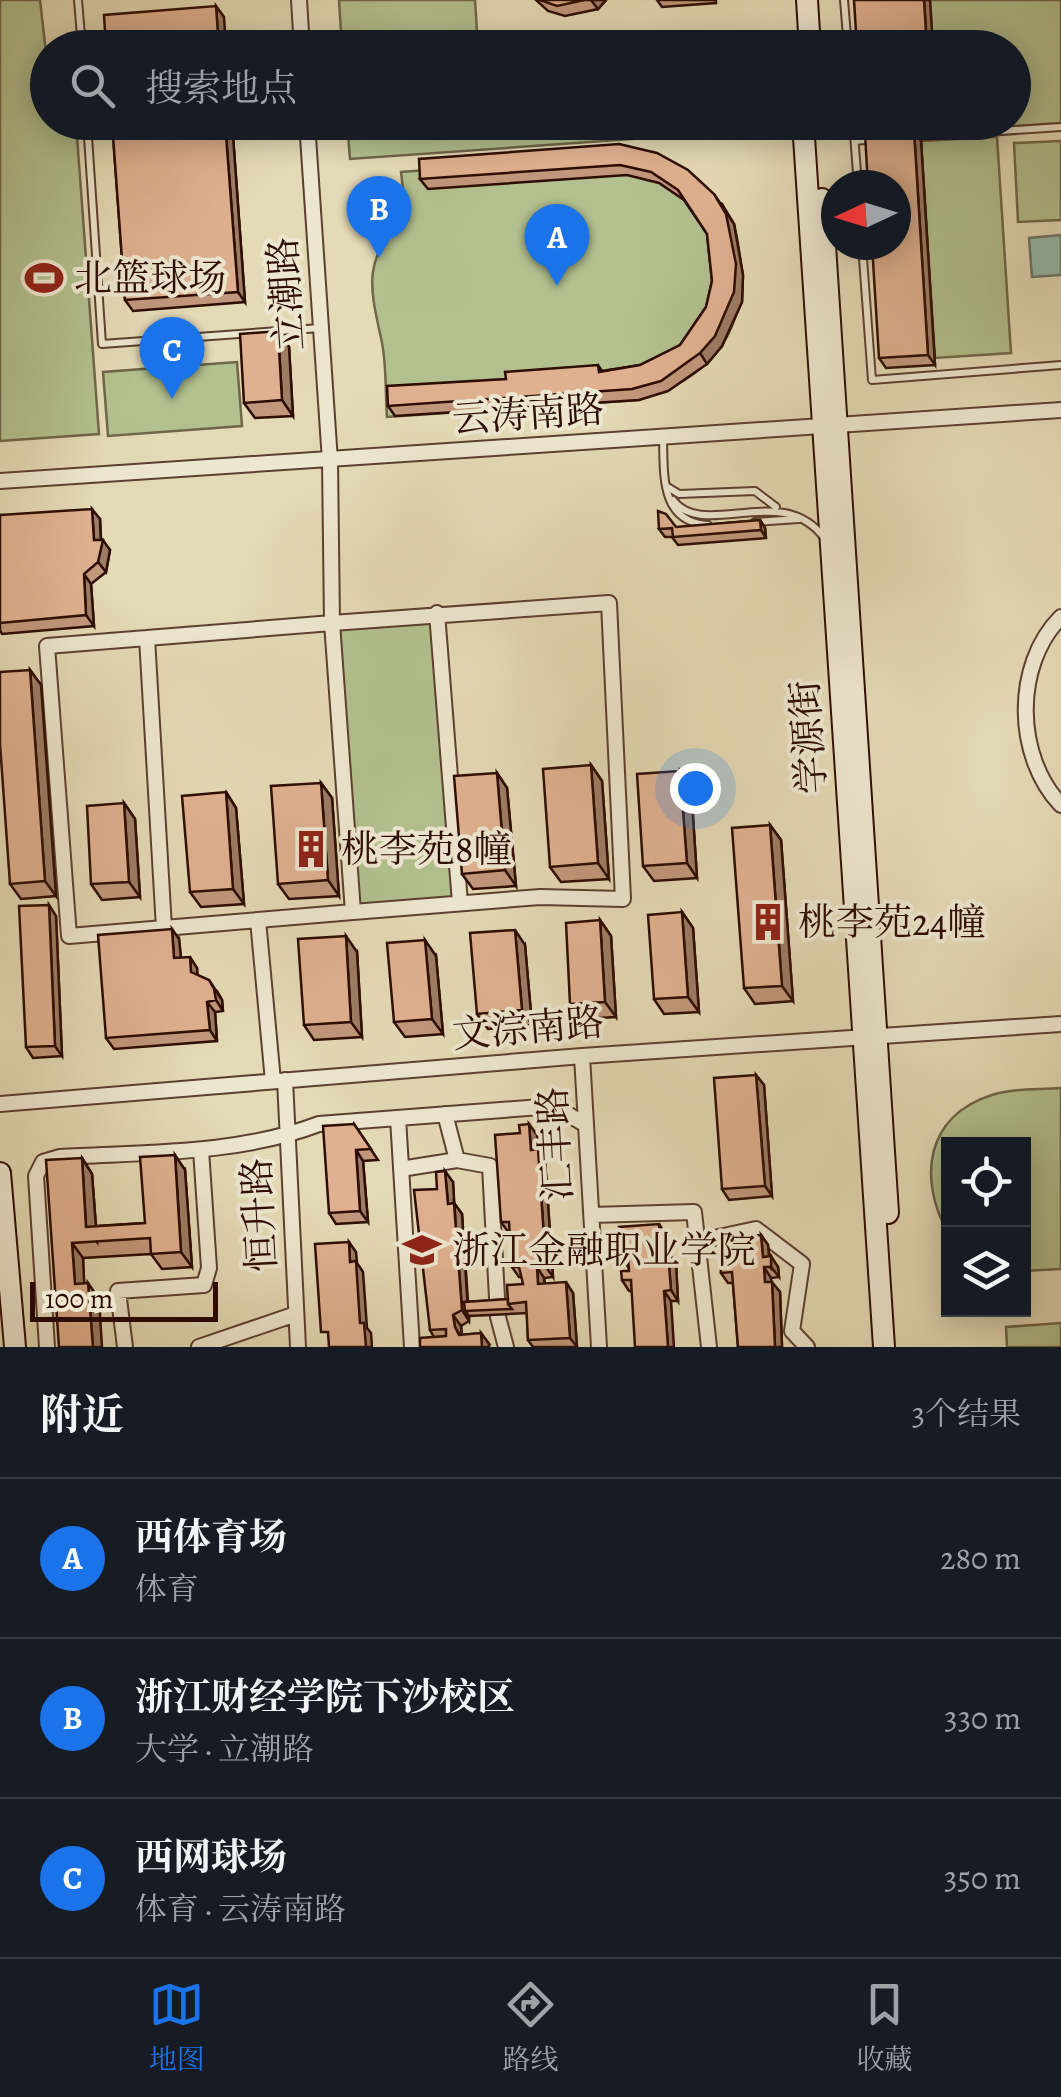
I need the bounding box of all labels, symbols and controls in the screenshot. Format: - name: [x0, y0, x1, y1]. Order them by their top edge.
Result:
- search box: [30, 30, 1031, 140]
- icon: search: [65, 58, 120, 113]
- text: 搜索地点: [145, 62, 297, 114]
- north arrow: [821, 170, 911, 260]
- pin: B: [346, 176, 412, 258]
- pin: A: [524, 204, 590, 286]
- street label: 立潮路: [256, 235, 316, 353]
- place label: 北篮球场: [74, 252, 226, 304]
- sports icon: 北篮球场: [23, 257, 65, 299]
- pin: C: [140, 316, 204, 399]
- street label: 云涛南路: [450, 383, 606, 445]
- street label: 学源街: [778, 678, 838, 796]
- your location: [670, 763, 721, 814]
- place label: 桃李苑8幢: [341, 823, 511, 875]
- building icon: 桃李苑8幢: [290, 828, 332, 870]
- place label: 桃李苑24幢: [798, 896, 985, 948]
- building icon: 桃李苑24幢: [747, 901, 789, 943]
- street label: 文淙南路: [450, 995, 606, 1061]
- street label: 汇丰路: [526, 1086, 584, 1202]
- map controls: [941, 1137, 1031, 1317]
- button: locate: [941, 1137, 1031, 1227]
- street label: 恒升路: [230, 1157, 288, 1273]
- place label: 浙江金融职业学院: [452, 1224, 756, 1276]
- button: layers: [941, 1227, 1031, 1317]
- school or university icon: 浙江金融职业学院: [401, 1229, 443, 1271]
- scale bar: [30, 1277, 218, 1322]
- text: 100 m: [45, 1280, 113, 1318]
- text: 附近: [40, 1386, 124, 1443]
- text: 3个结果: [912, 1392, 1021, 1436]
- text: 西体育场: [135, 1511, 287, 1563]
- text: A: [62, 1536, 83, 1580]
- text: 280 m: [940, 1536, 1021, 1580]
- text: 体育: [135, 1567, 199, 1611]
- text: 浙江财经学院下沙校区: [135, 1671, 515, 1723]
- text: B: [62, 1696, 83, 1740]
- text: 330 m: [944, 1696, 1021, 1740]
- text: 大学 · 立潮路: [135, 1727, 314, 1771]
- text: 西网球场: [135, 1831, 287, 1883]
- text: C: [63, 1856, 82, 1900]
- text: 350 m: [944, 1856, 1021, 1900]
- text: 体育 · 云涛南路: [135, 1887, 346, 1931]
- tab: 地图: [149, 1977, 205, 2079]
- tab: 路线: [502, 1977, 558, 2079]
- tab: 收藏: [856, 1977, 912, 2079]

